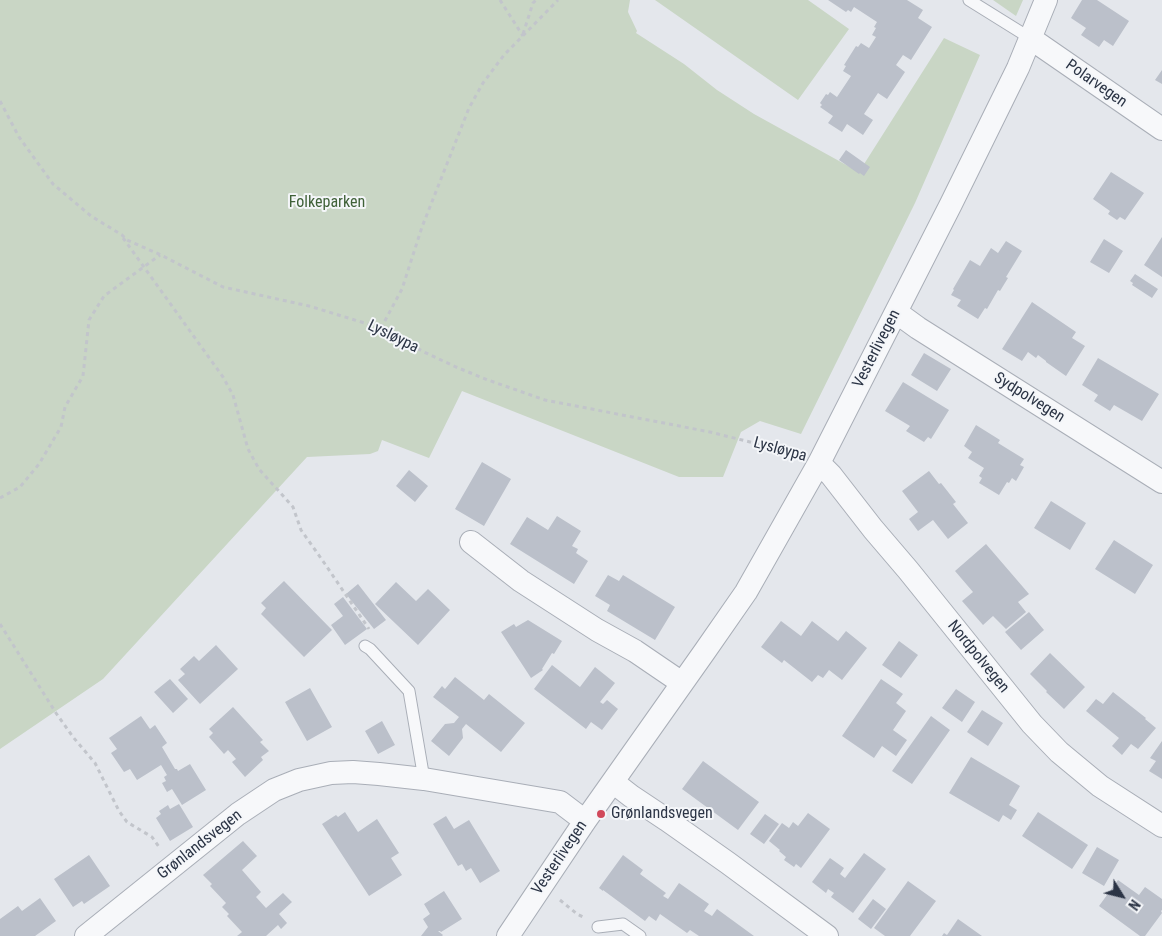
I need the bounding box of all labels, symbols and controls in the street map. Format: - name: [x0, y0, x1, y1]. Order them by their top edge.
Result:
- street label: Polarvegen: [1062, 56, 1130, 112]
- park label: Folkeparken: [289, 193, 365, 213]
- street label: Vesterlivegen: [849, 307, 905, 391]
- street label: Lysløypa: [364, 316, 422, 358]
- street label: Sydpolvegen: [990, 369, 1068, 427]
- street label: Lysløypa: [751, 434, 809, 466]
- street label: Nordpolvegen: [943, 617, 1013, 697]
- place label: Grønlandsvegen: [611, 804, 713, 824]
- street label: Grønlandsvegen: [154, 806, 246, 884]
- marker: Grønlandsvegen: [595, 808, 607, 820]
- street label: Vesterlivegen: [528, 817, 592, 899]
- north arrow: [1097, 871, 1147, 921]
- text: N: [1125, 897, 1143, 913]

